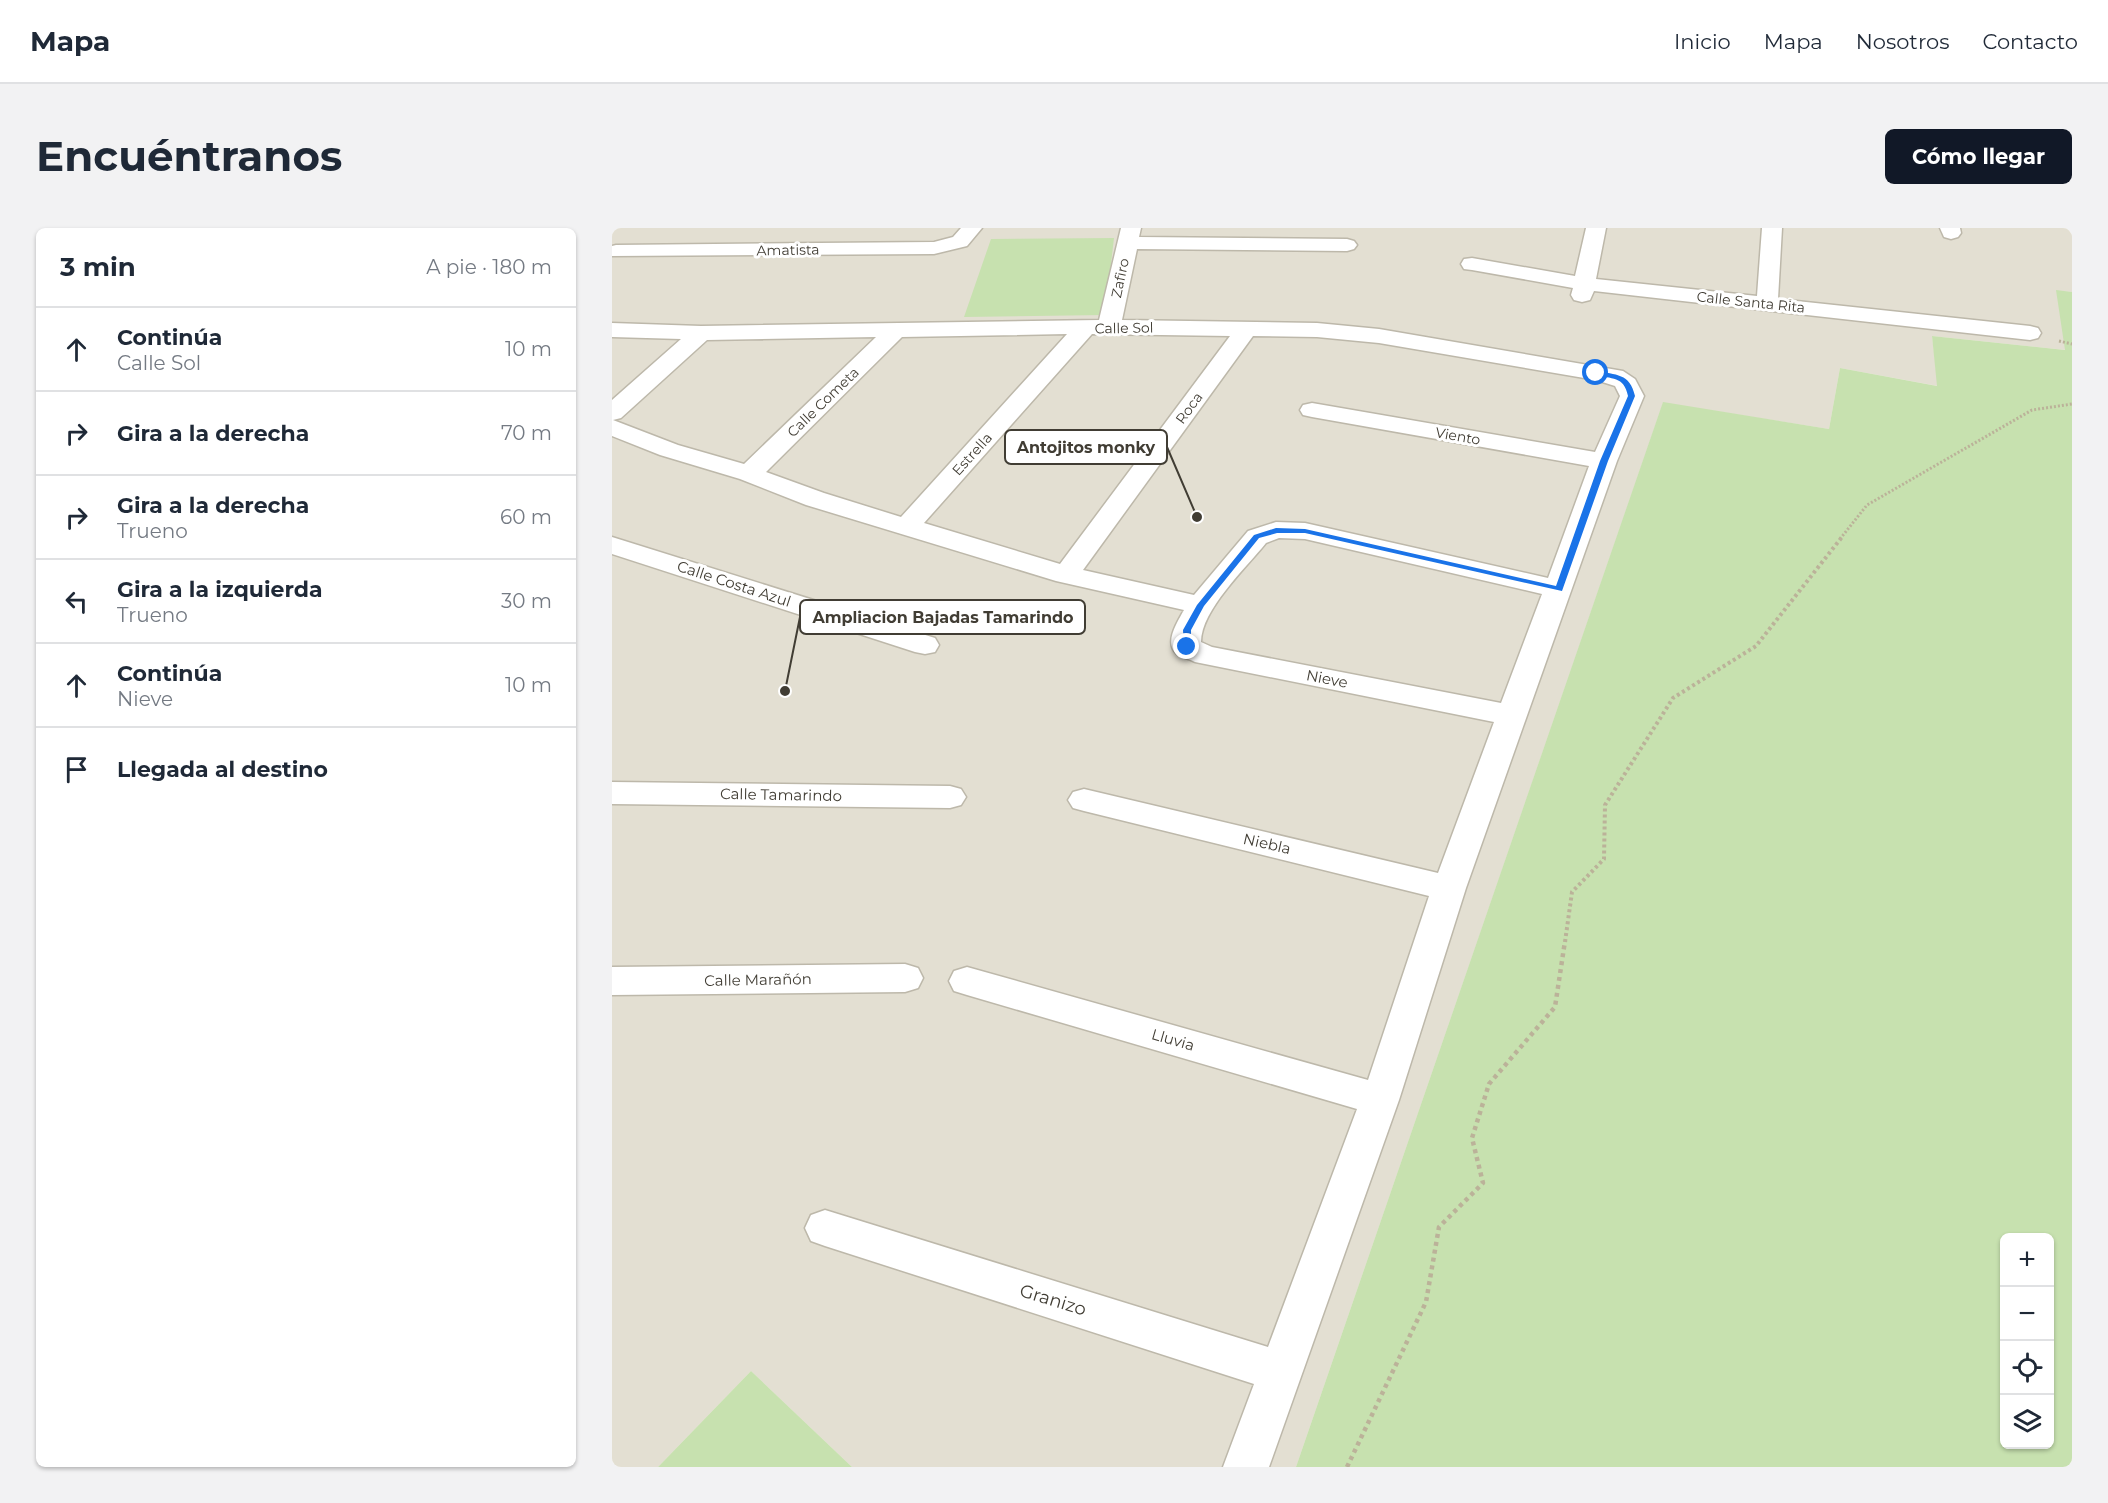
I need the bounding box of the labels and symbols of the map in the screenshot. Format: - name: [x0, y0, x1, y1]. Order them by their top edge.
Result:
- street label: Amatista: [756, 240, 820, 260]
- street label: Zafiro: [1107, 256, 1133, 299]
- street label: Calle Santa Rita: [1696, 287, 1806, 317]
- street label: Calle Sol: [1094, 318, 1154, 338]
- route start: [1582, 359, 1608, 385]
- street label: Calle Cometa: [783, 363, 863, 441]
- street label: Roca: [1171, 389, 1207, 427]
- street label: Viento: [1434, 423, 1482, 449]
- street label: Estrella: [948, 429, 996, 479]
- callout: Antojitos monky: [1005, 430, 1167, 464]
- text: Antojitos monky: [1016, 438, 1156, 457]
- street label: Calle Costa Azul: [675, 556, 793, 611]
- callout: Ampliacion Bajadas Tamarindo: [800, 600, 1085, 634]
- text: Ampliacion Bajadas Tamarindo: [811, 608, 1074, 627]
- route end: [1173, 633, 1199, 659]
- street label: Nieve: [1305, 665, 1350, 692]
- street label: Calle Tamarindo: [720, 784, 842, 805]
- street label: Niebla: [1241, 829, 1293, 858]
- street label: Calle Marañón: [704, 969, 812, 990]
- street label: Lluvia: [1149, 1024, 1197, 1055]
- street label: Granizo: [1017, 1279, 1089, 1321]

